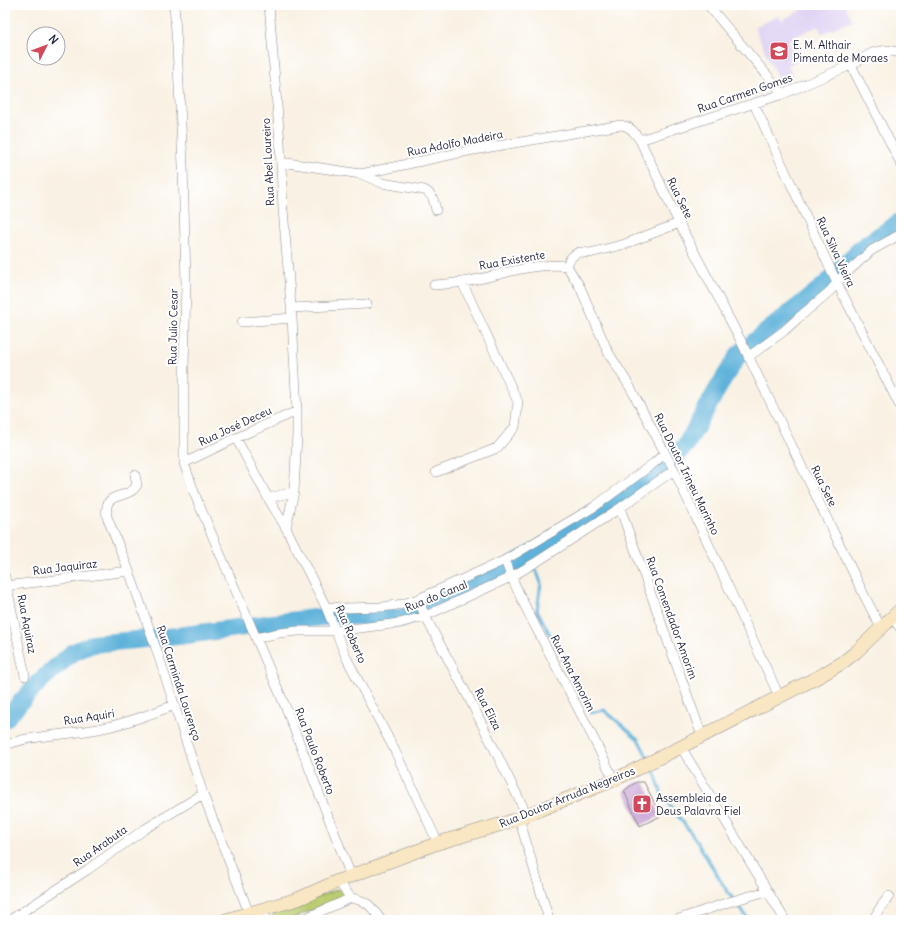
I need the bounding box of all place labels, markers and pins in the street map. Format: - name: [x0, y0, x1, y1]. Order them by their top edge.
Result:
- place label: E. M. Althair Pimenta de Moraes: [793, 38, 888, 65]
- school or university icon: E. M. Althair Pimenta de Moraes: [768, 40, 790, 62]
- place label: Assembleia de Deus Palavra Fiel: [656, 791, 741, 818]
- church icon: Assembleia de Deus Palavra Fiel: [631, 793, 653, 815]

